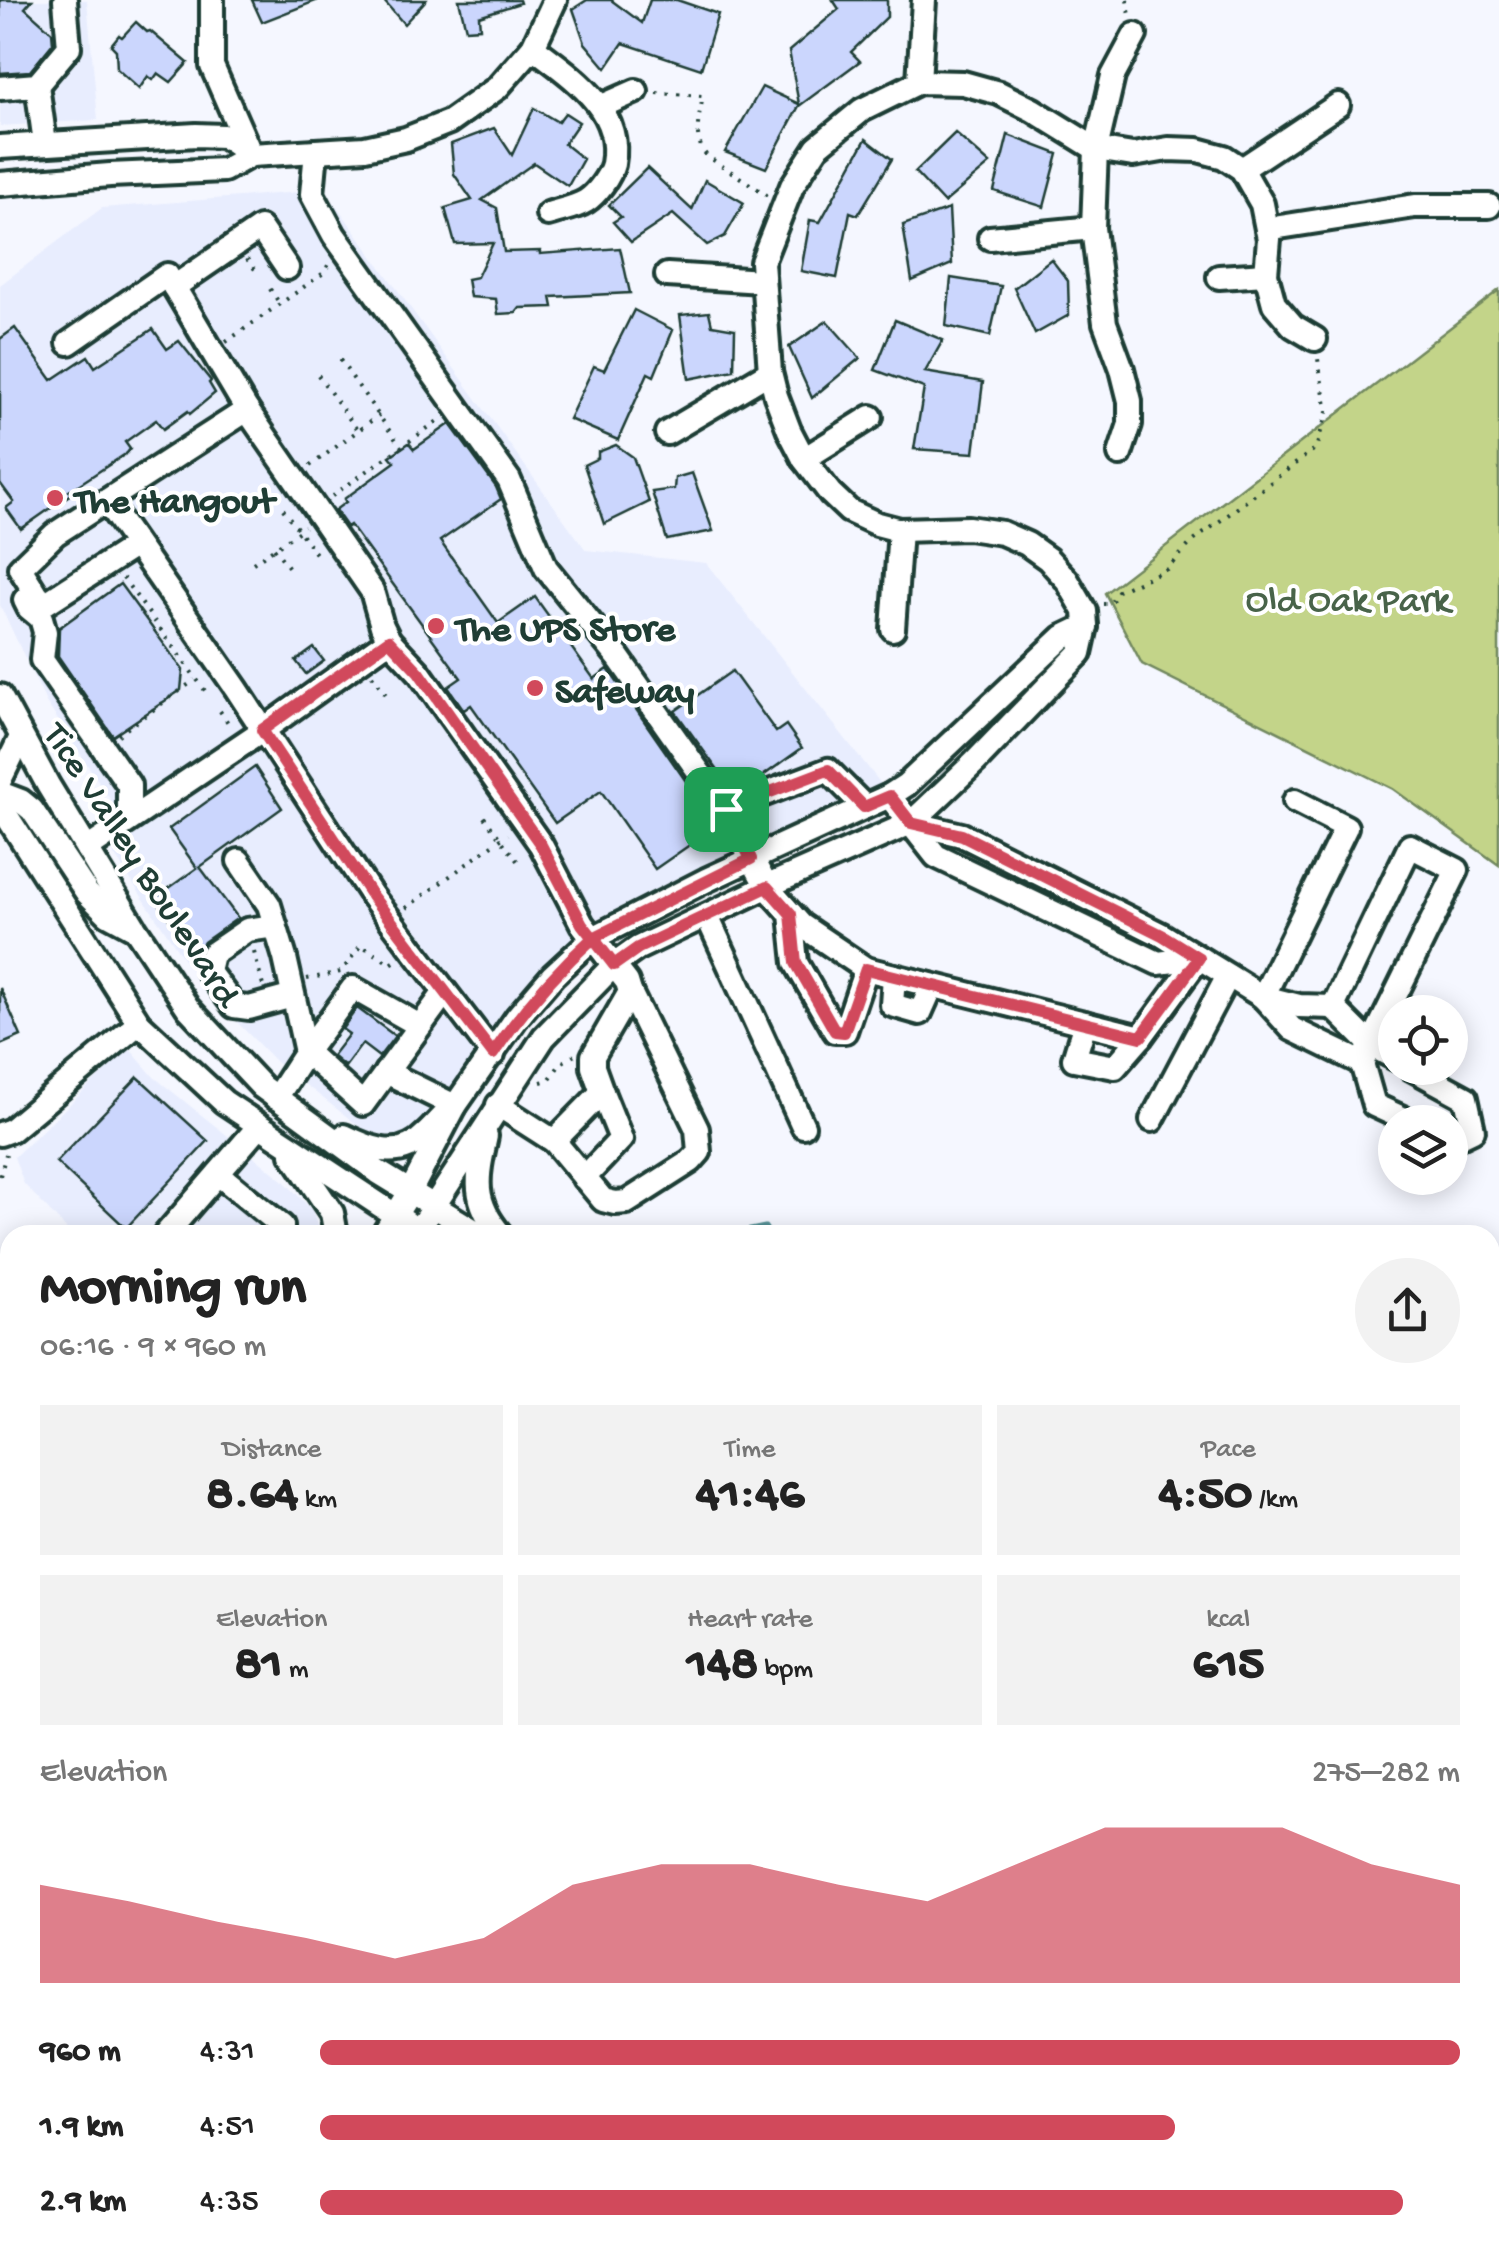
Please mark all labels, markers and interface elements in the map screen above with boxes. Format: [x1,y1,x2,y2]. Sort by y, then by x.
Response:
place label: The Hangout [72,482,278,526]
marker: The Hangout [44,487,66,509]
park label: Old Oak Park [1246,581,1453,625]
place label: The UPS Store [453,610,676,654]
marker: The UPS Store [425,615,447,637]
place label: Safeway [555,672,695,716]
marker: Safeway [524,677,546,699]
street label: Tice Valley Boulevard [30,715,249,1019]
pin [684,767,769,852]
icon: arrive [699,782,754,837]
map controls [1378,995,1468,1195]
button: locate [1378,995,1468,1085]
button: layers [1378,1105,1468,1195]
button: share [1355,1258,1460,1363]
text: Morning run [40,1259,306,1323]
text: 06:16 · 9 × 960 m [40,1329,266,1367]
text: Distance [222,1434,321,1467]
text: Time [724,1434,776,1467]
text: Pace [1201,1434,1256,1467]
text: 8.64 [206,1467,298,1526]
text: 41:46 [696,1467,804,1526]
text: 4:50 [1158,1467,1252,1526]
text: km [298,1484,337,1517]
text: /km [1252,1484,1298,1517]
text: Elevation [216,1604,327,1637]
text: Heart rate [687,1604,813,1637]
text: kcal [1206,1604,1250,1637]
text: 81 [235,1637,282,1696]
text: 148 [687,1637,758,1696]
text: 615 [1192,1637,1264,1696]
text: m [282,1654,309,1687]
text: bpm [758,1654,813,1687]
text: Elevation [40,1755,167,1793]
text: 275–282 m [1312,1755,1460,1793]
text: 960 m [40,2034,121,2072]
text: 4:31 [200,2034,255,2072]
text: 1.9 km [40,2109,124,2147]
text: 4:51 [200,2109,255,2147]
text: 2.9 km [40,2184,126,2222]
text: 4:35 [200,2184,259,2222]

